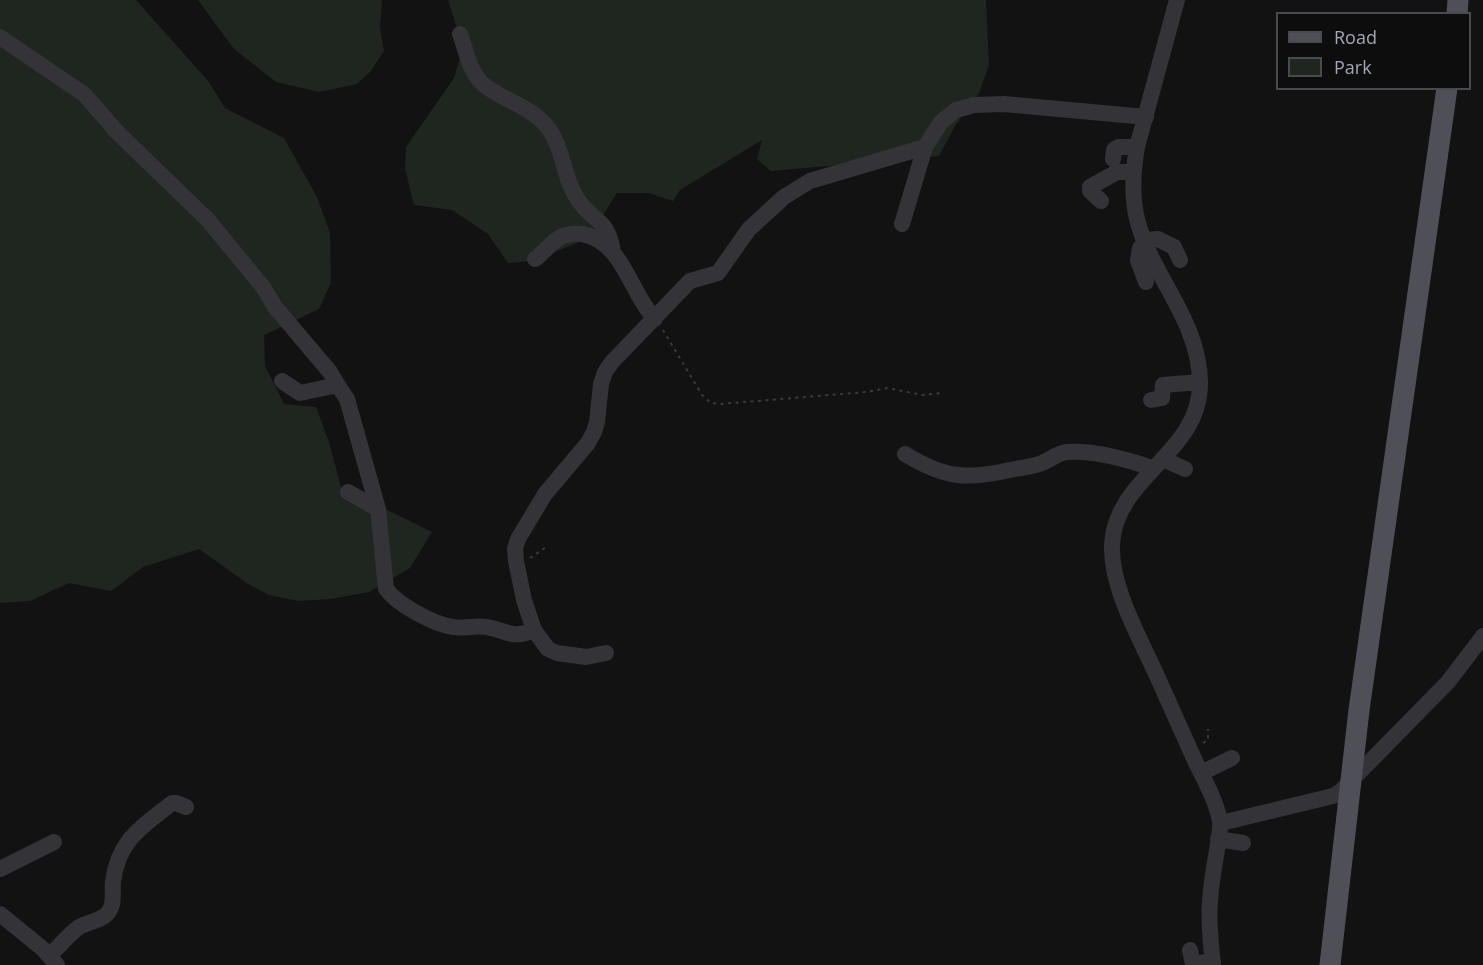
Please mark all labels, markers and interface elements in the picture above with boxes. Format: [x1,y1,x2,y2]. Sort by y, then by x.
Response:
legend [1276,12,1471,90]
text: Road [1334,25,1377,49]
text: Park [1334,55,1372,79]

